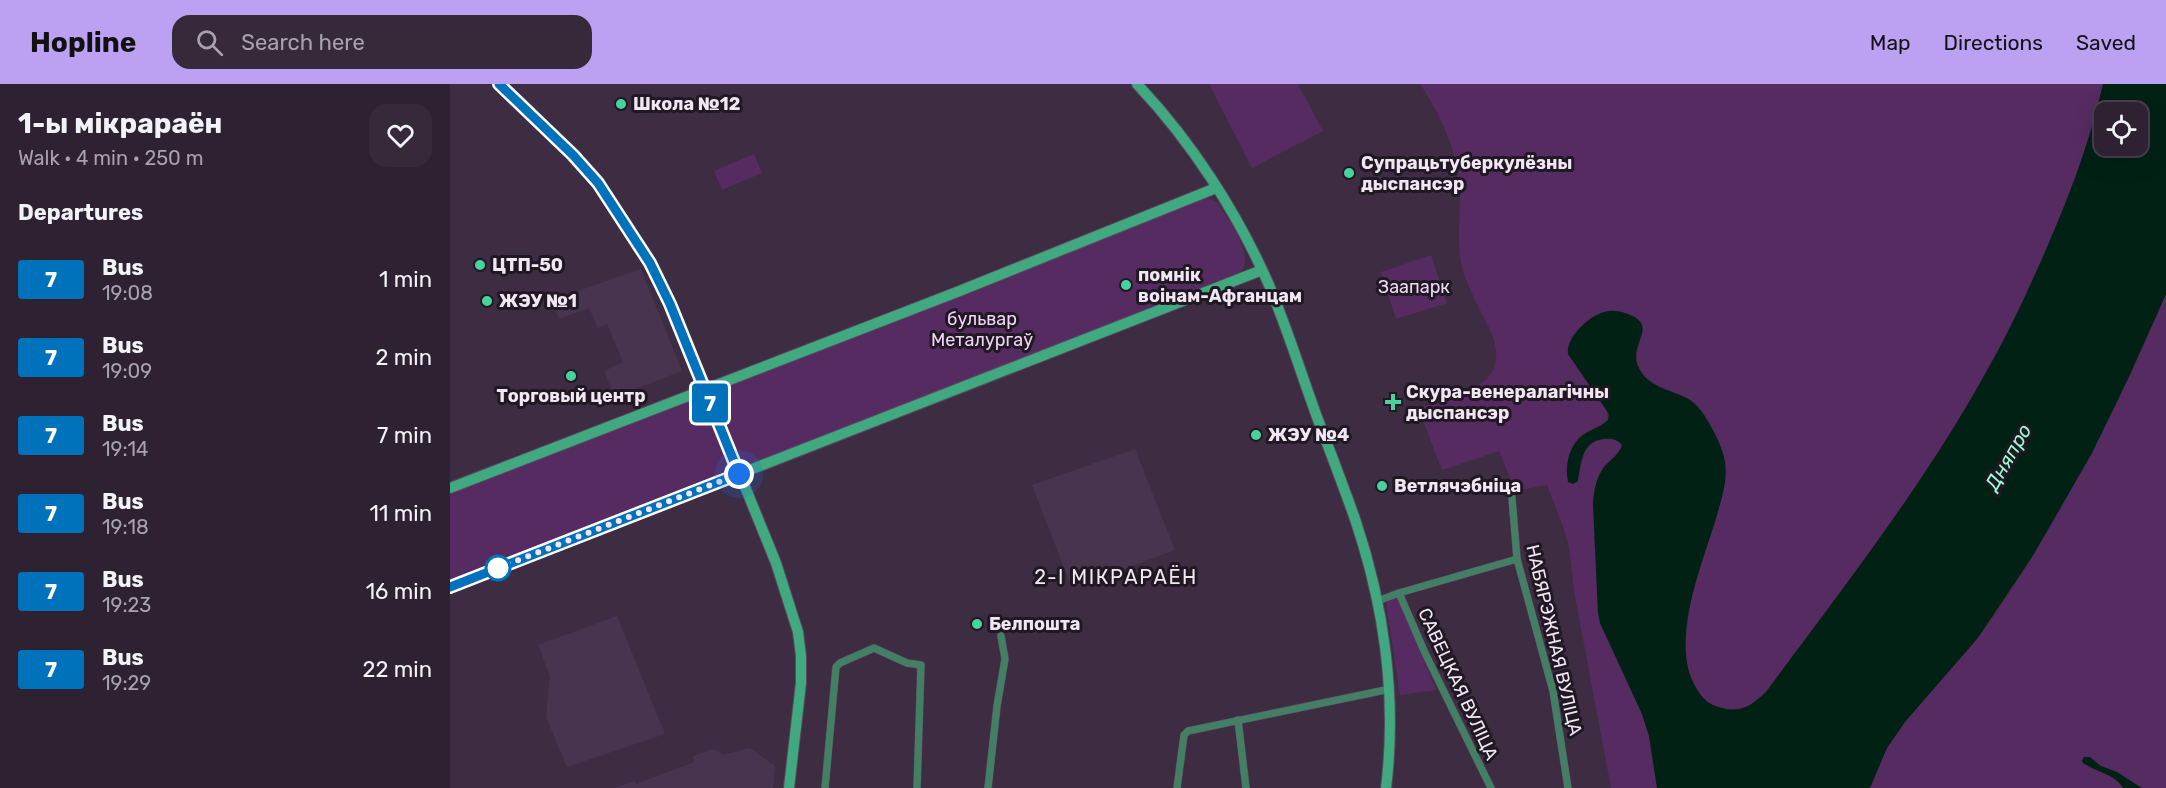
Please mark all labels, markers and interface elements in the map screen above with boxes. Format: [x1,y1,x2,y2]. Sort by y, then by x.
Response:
search box [172,15,592,69]
text: Hopline [30,26,136,59]
icon: search [193,26,226,59]
text: Search here [241,29,365,56]
text: Map [1870,30,1911,55]
text: Directions [1944,30,2043,55]
text: Saved [2076,30,2136,55]
place label: Школа №12 [633,93,741,115]
marker: Школа №12 [614,97,628,111]
map controls [2094,102,2148,156]
button: locate [2094,102,2148,156]
button: heart [369,104,432,167]
text: 1-ы мікрараён [18,107,222,140]
text: Walk · 4 min · 250 m [18,146,203,170]
place label: Супрацьтуберкулёзны дыспансэр [1361,152,1572,195]
marker: Супрацьтуберкулёзны дыспансэр [1342,166,1356,180]
text: Departures [18,199,143,226]
text: Bus [102,254,144,281]
place label: ЦТП-50 [492,254,563,276]
marker: ЦТП-50 [473,258,487,272]
place label: помнік воінам-Афганцам [1138,264,1302,307]
text: 1 min [379,266,432,293]
text: 7 [45,267,57,292]
park label: Заапарк [1378,276,1450,298]
marker: помнік воінам-Афганцам [1119,278,1133,292]
text: 19:08 [102,281,153,305]
place label: ЖЭУ №1 [499,290,577,312]
marker: ЖЭУ №1 [480,294,494,308]
park label: бульвар Металургаў [931,308,1033,351]
text: Bus [102,332,144,359]
text: 2 min [375,344,432,371]
text: 7 [45,345,57,370]
text: 19:09 [102,359,152,383]
marker: Торговый центр [564,369,578,383]
place label: Скура-венералагічны дыспансэр [1406,381,1609,424]
line badge: 7 [690,384,730,422]
place label: Торговый центр [496,385,646,407]
text: 7 [704,391,716,416]
marker: Скура-венералагічны дыспансэр [1384,393,1402,411]
text: Bus [102,410,144,437]
water label: Дняпро [1978,420,2037,496]
text: 7 min [377,422,432,449]
text: 7 [45,423,57,448]
place label: ЖЭУ №4 [1268,424,1349,446]
marker: ЖЭУ №4 [1249,428,1263,442]
text: 19:14 [102,437,149,461]
your location [724,459,754,489]
place label: Ветлячэбніца [1394,475,1521,497]
marker: Ветлячэбніца [1375,479,1389,493]
text: Bus [102,488,144,515]
text: 11 min [370,500,432,527]
text: 7 [45,501,57,526]
text: 19:18 [102,515,149,539]
street label: НАБЯРЭЖНАЯ ВУЛІЦА [1521,542,1587,738]
unlabelled marker [485,555,511,581]
district label: 2-І МІКРАРАЁН [1034,565,1198,589]
text: Bus [102,566,144,593]
text: 16 min [366,578,432,605]
text: 7 [45,579,57,604]
text: 19:23 [102,593,151,617]
street label: САВЕЦКАЯ ВУЛІЦА [1413,605,1503,763]
place label: Белпошта [989,613,1080,635]
marker: Белпошта [970,617,984,631]
text: Bus [102,644,144,671]
text: 22 min [363,656,432,683]
text: 7 [45,657,57,682]
text: 19:29 [102,671,151,695]

